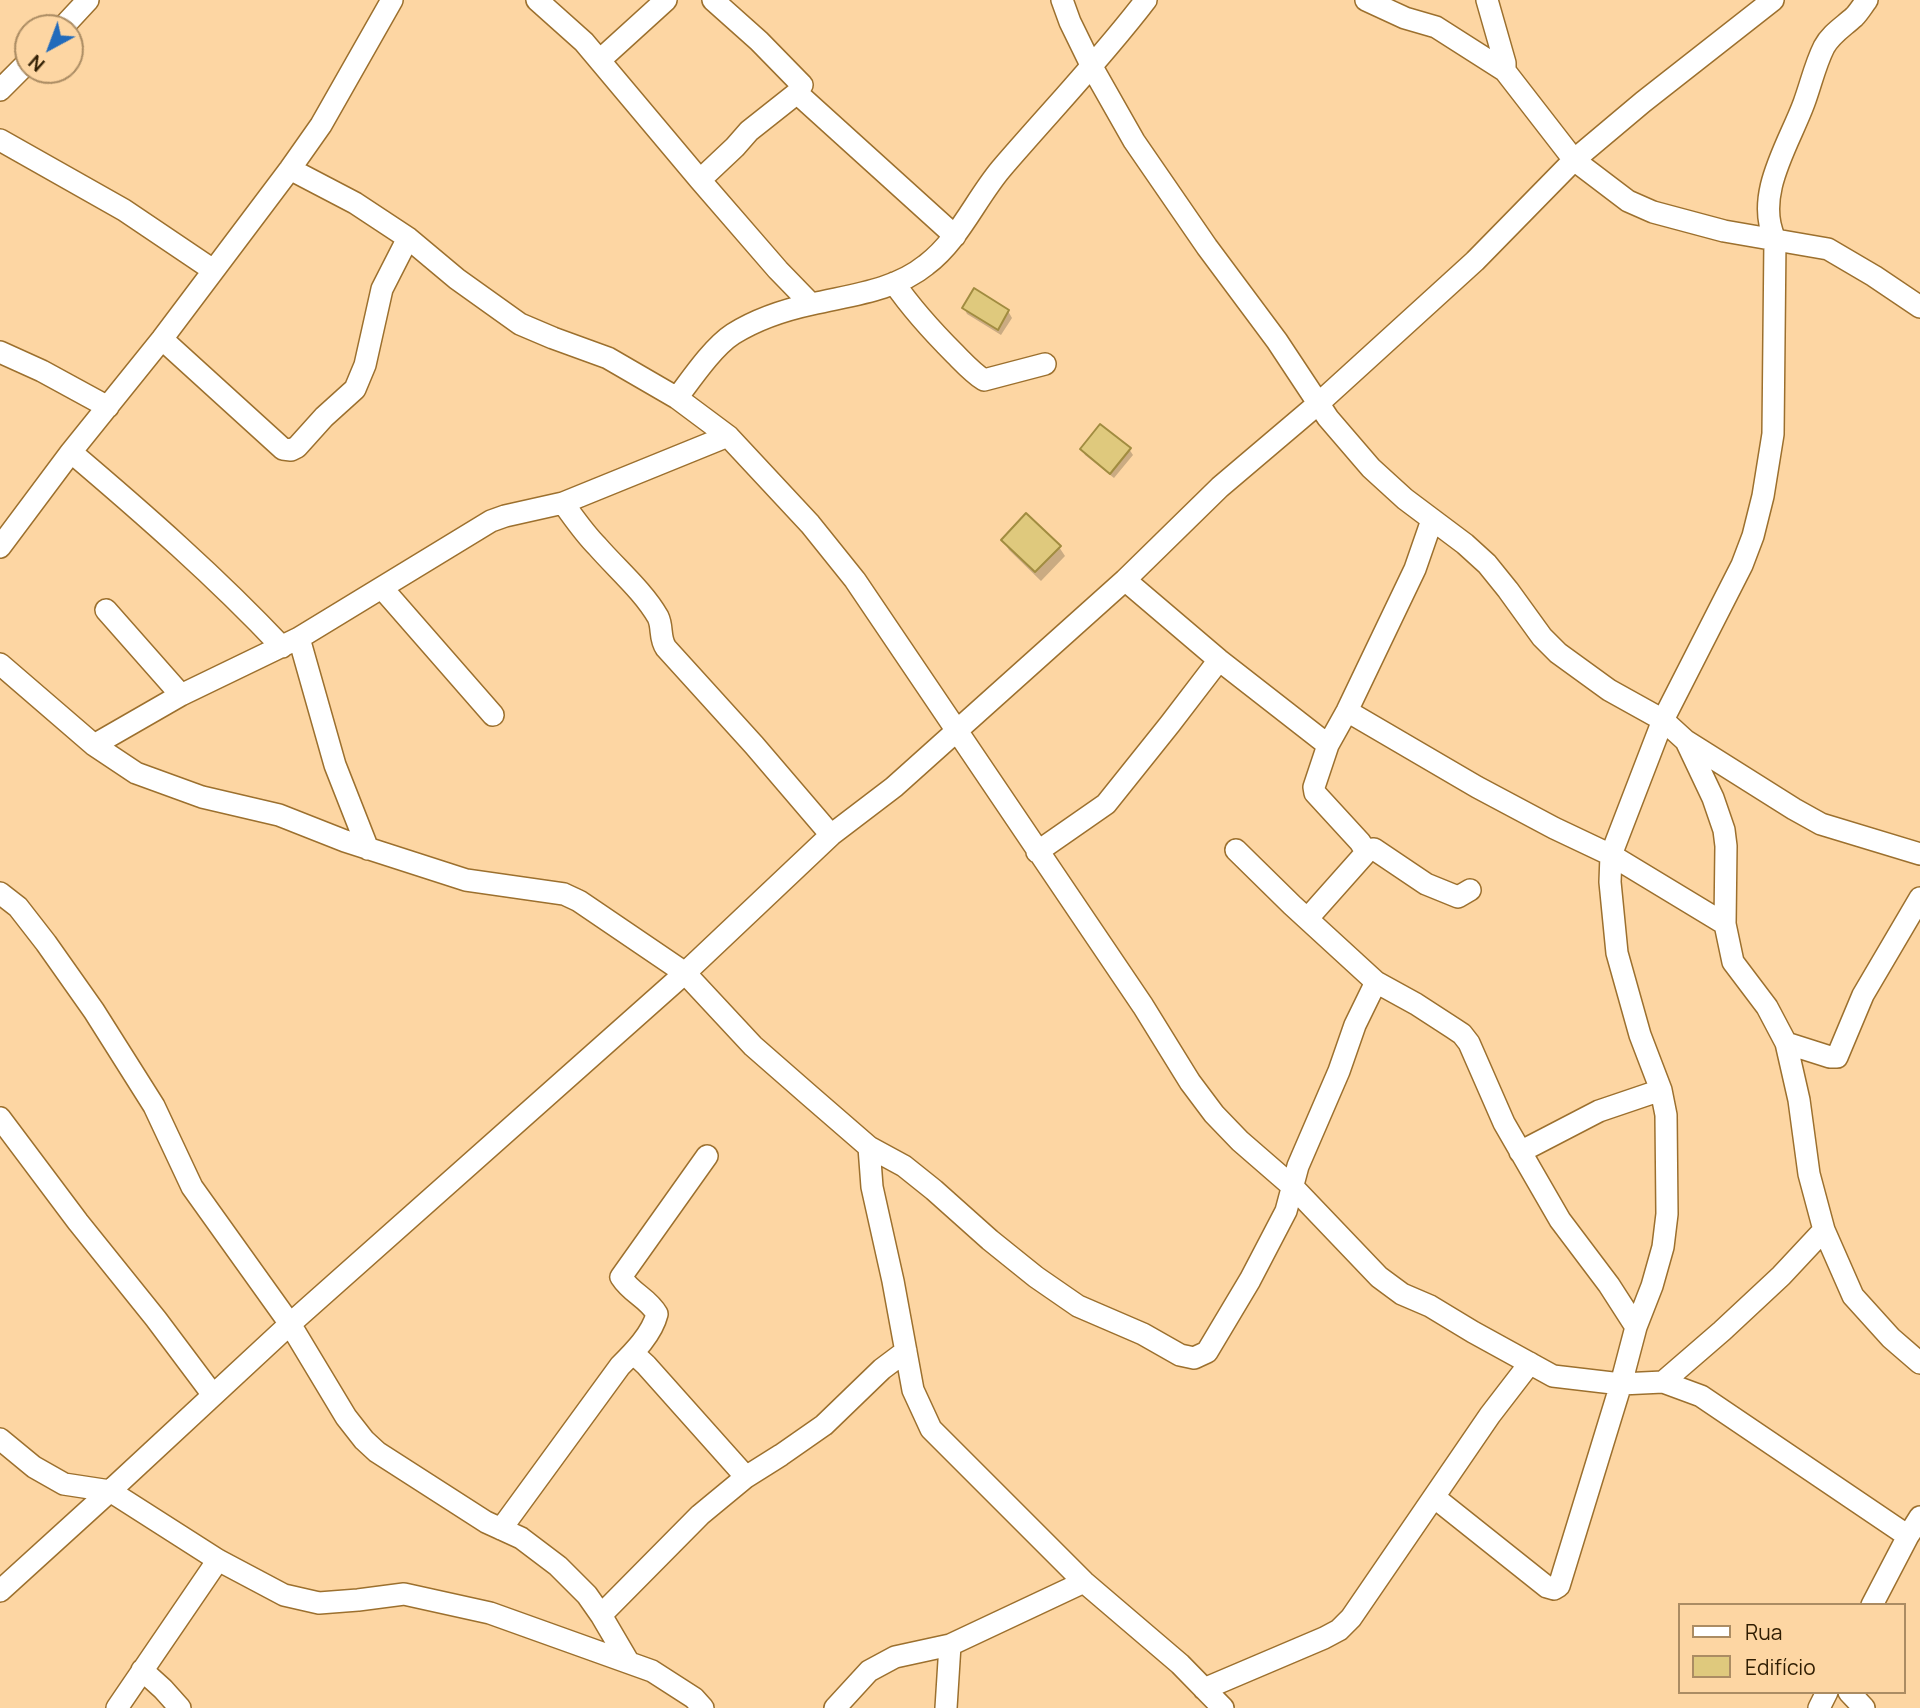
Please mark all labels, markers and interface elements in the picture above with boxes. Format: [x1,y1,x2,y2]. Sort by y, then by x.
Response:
north arrow [14,14,84,84]
text: N [23,49,50,78]
legend [1678,1603,1906,1694]
text: Rua [1745,1618,1782,1646]
text: Edifício [1745,1653,1816,1681]

